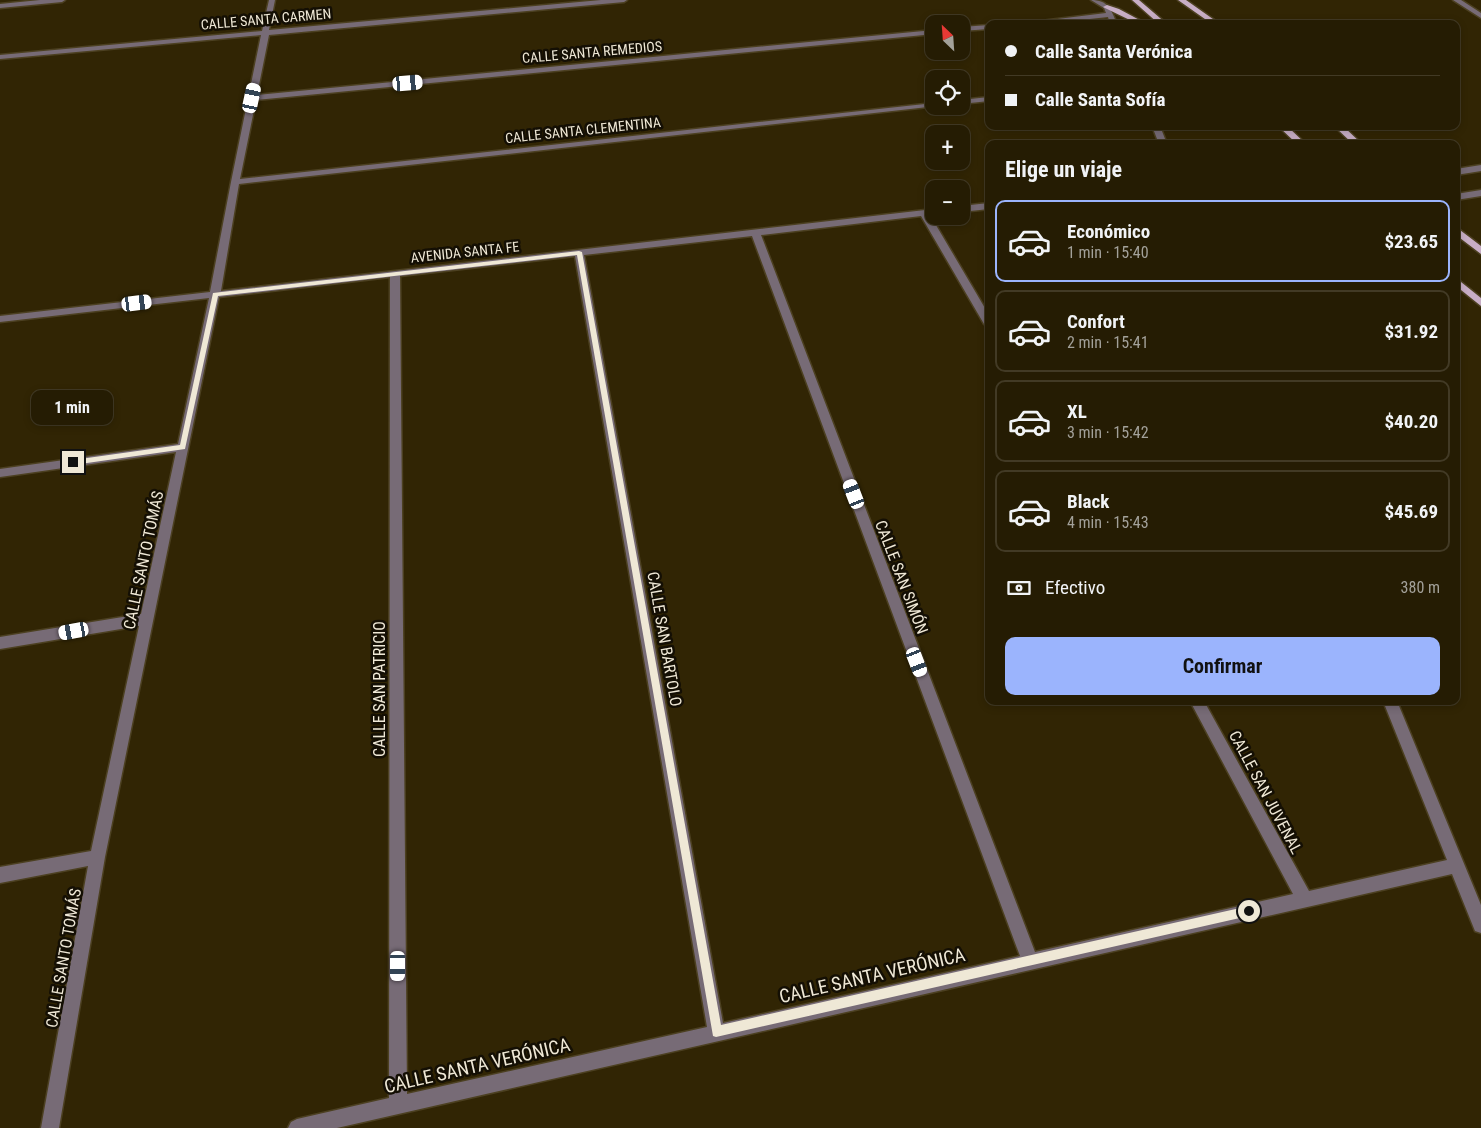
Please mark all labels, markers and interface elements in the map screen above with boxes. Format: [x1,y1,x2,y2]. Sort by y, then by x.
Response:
street label: CALLE SANTA CARMEN [200,5,332,33]
north arrow [925,15,970,60]
map controls [925,15,970,225]
street label: CALLE SANTA REMEDIOS [521,38,663,66]
text: Calle Santa Verónica [1035,40,1192,63]
button: locate [925,70,970,115]
car [392,74,423,92]
car [241,82,262,114]
text: Calle Santa Sofía [1035,88,1165,111]
street label: CALLE SANTA CLEMENTINA [504,114,662,146]
button: + [925,125,970,170]
text: Elige un viaje [1005,157,1122,182]
button: − [925,180,970,225]
icon: car [1007,219,1052,264]
text: Económico [1067,220,1150,243]
text: $23.65 [1384,230,1438,253]
street label: AVENIDA SANTA FE [410,238,520,266]
text: 1 min · 15:40 [1067,243,1149,262]
car [121,294,152,312]
icon: car [1007,309,1052,354]
text: Confort [1067,310,1125,333]
text: $31.92 [1384,320,1438,343]
text: 2 min · 15:41 [1067,333,1149,352]
callout: 1 min [32,390,114,424]
text: 1 min [54,398,90,417]
icon: car [1007,399,1052,444]
text: XL [1067,400,1087,423]
text: $40.20 [1384,410,1438,433]
text: 3 min · 15:42 [1067,423,1149,442]
route end [62,451,84,473]
car [841,477,866,511]
street label: CALLE SANTO TOMÁS [120,489,167,631]
icon: car [1007,489,1052,534]
text: Black [1067,490,1109,513]
text: $45.69 [1384,500,1438,523]
text: 4 min · 15:43 [1067,513,1149,532]
street label: CALLE SAN SIMÓN [871,517,933,637]
street label: CALLE SAN BARTOLO [643,570,686,708]
icon: cash [1005,574,1033,602]
text: Efectivo [1045,576,1105,599]
text: 380 m [1401,578,1440,597]
car [57,621,90,641]
street label: CALLE SAN PATRICIO [370,621,389,757]
button: Confirmar [1005,637,1440,695]
car [904,645,929,679]
street label: CALLE SAN JUVENAL [1225,727,1306,857]
street label: CALLE SANTO TOMÁS [42,887,85,1029]
route start [1238,900,1260,922]
street label: CALLE SANTA VERÓNICA [777,943,967,1008]
car [390,951,405,981]
street label: CALLE SANTA VERÓNICA [382,1033,572,1098]

